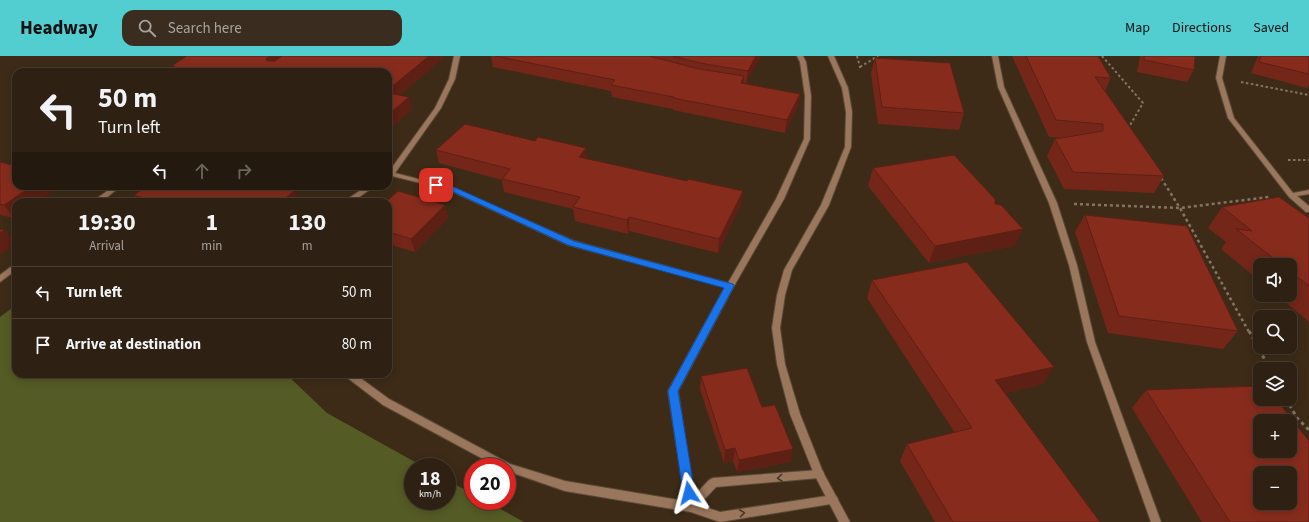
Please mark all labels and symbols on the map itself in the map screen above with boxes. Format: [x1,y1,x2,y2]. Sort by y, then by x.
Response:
pin [419,168,453,202]
speed limit sign: 20 [464,458,516,510]
position arrow [668,472,710,514]
one-way arrow [777,473,783,482]
one-way arrow [739,509,746,518]

